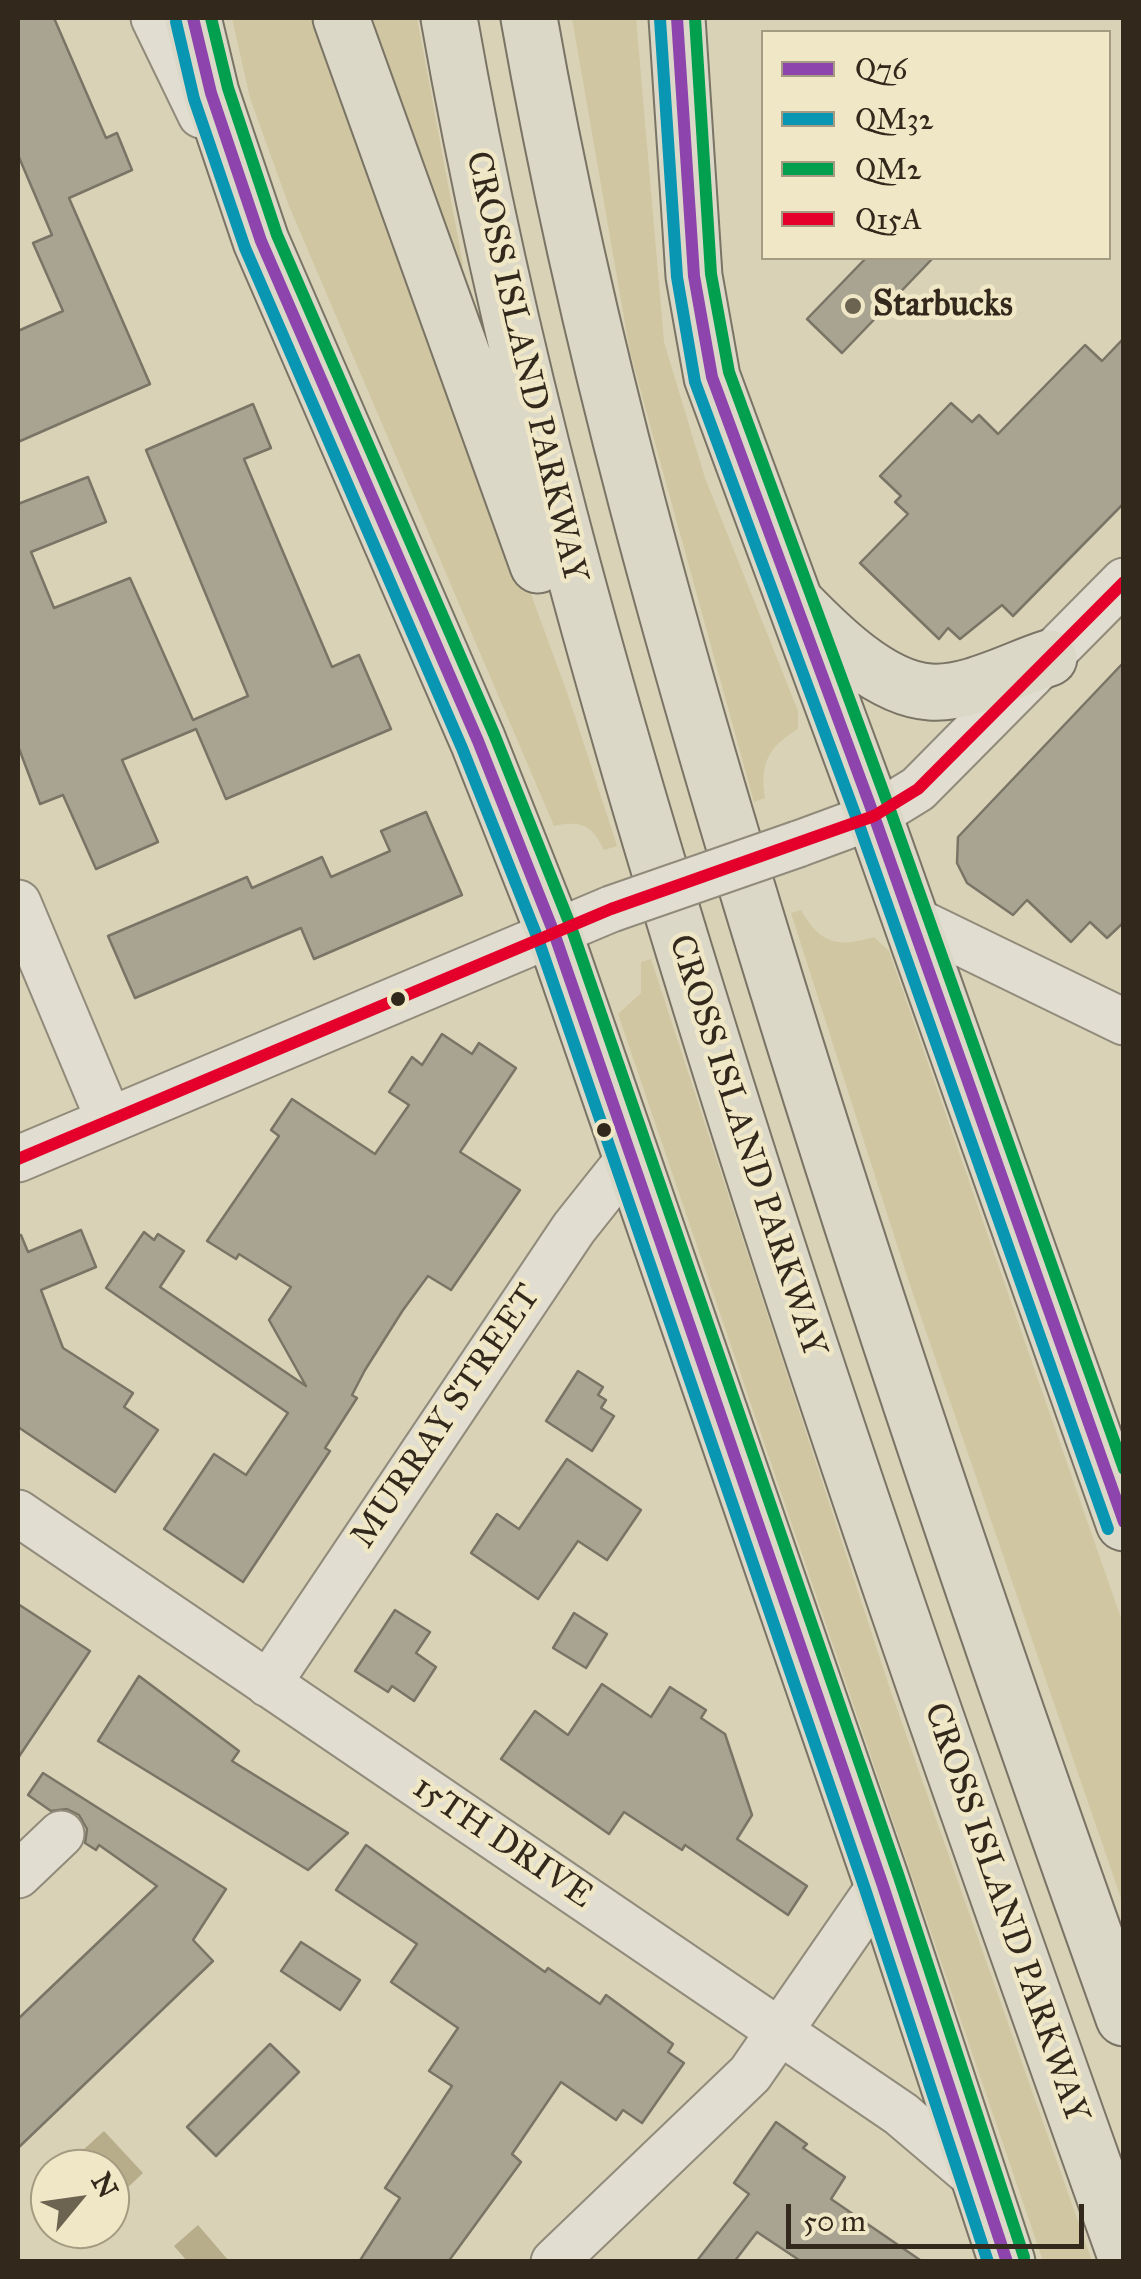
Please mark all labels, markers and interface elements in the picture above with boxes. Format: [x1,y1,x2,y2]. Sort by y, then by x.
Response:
legend [761,30,1111,260]
text: Q76 [855,51,908,87]
text: QM32 [855,101,934,137]
street label: CROSS ISLAND PARKWAY [455,148,595,586]
text: QM2 [855,151,922,187]
text: Q15A [855,201,922,237]
place label: Starbucks [873,285,1013,327]
marker: Starbucks [842,295,864,317]
street label: CROSS ISLAND PARKWAY [658,930,834,1362]
unlabelled marker [388,989,408,1009]
unlabelled marker [594,1120,614,1140]
street label: MURRAY STREET [343,1277,551,1557]
street label: CROSS ISLAND PARKWAY [913,1698,1097,2128]
street label: 15TH DRIVE [404,1767,600,1919]
north arrow [30,2149,130,2249]
text: N [84,2166,126,2204]
scale bar [791,2184,1088,2246]
text: 50 m [803,2203,866,2239]

